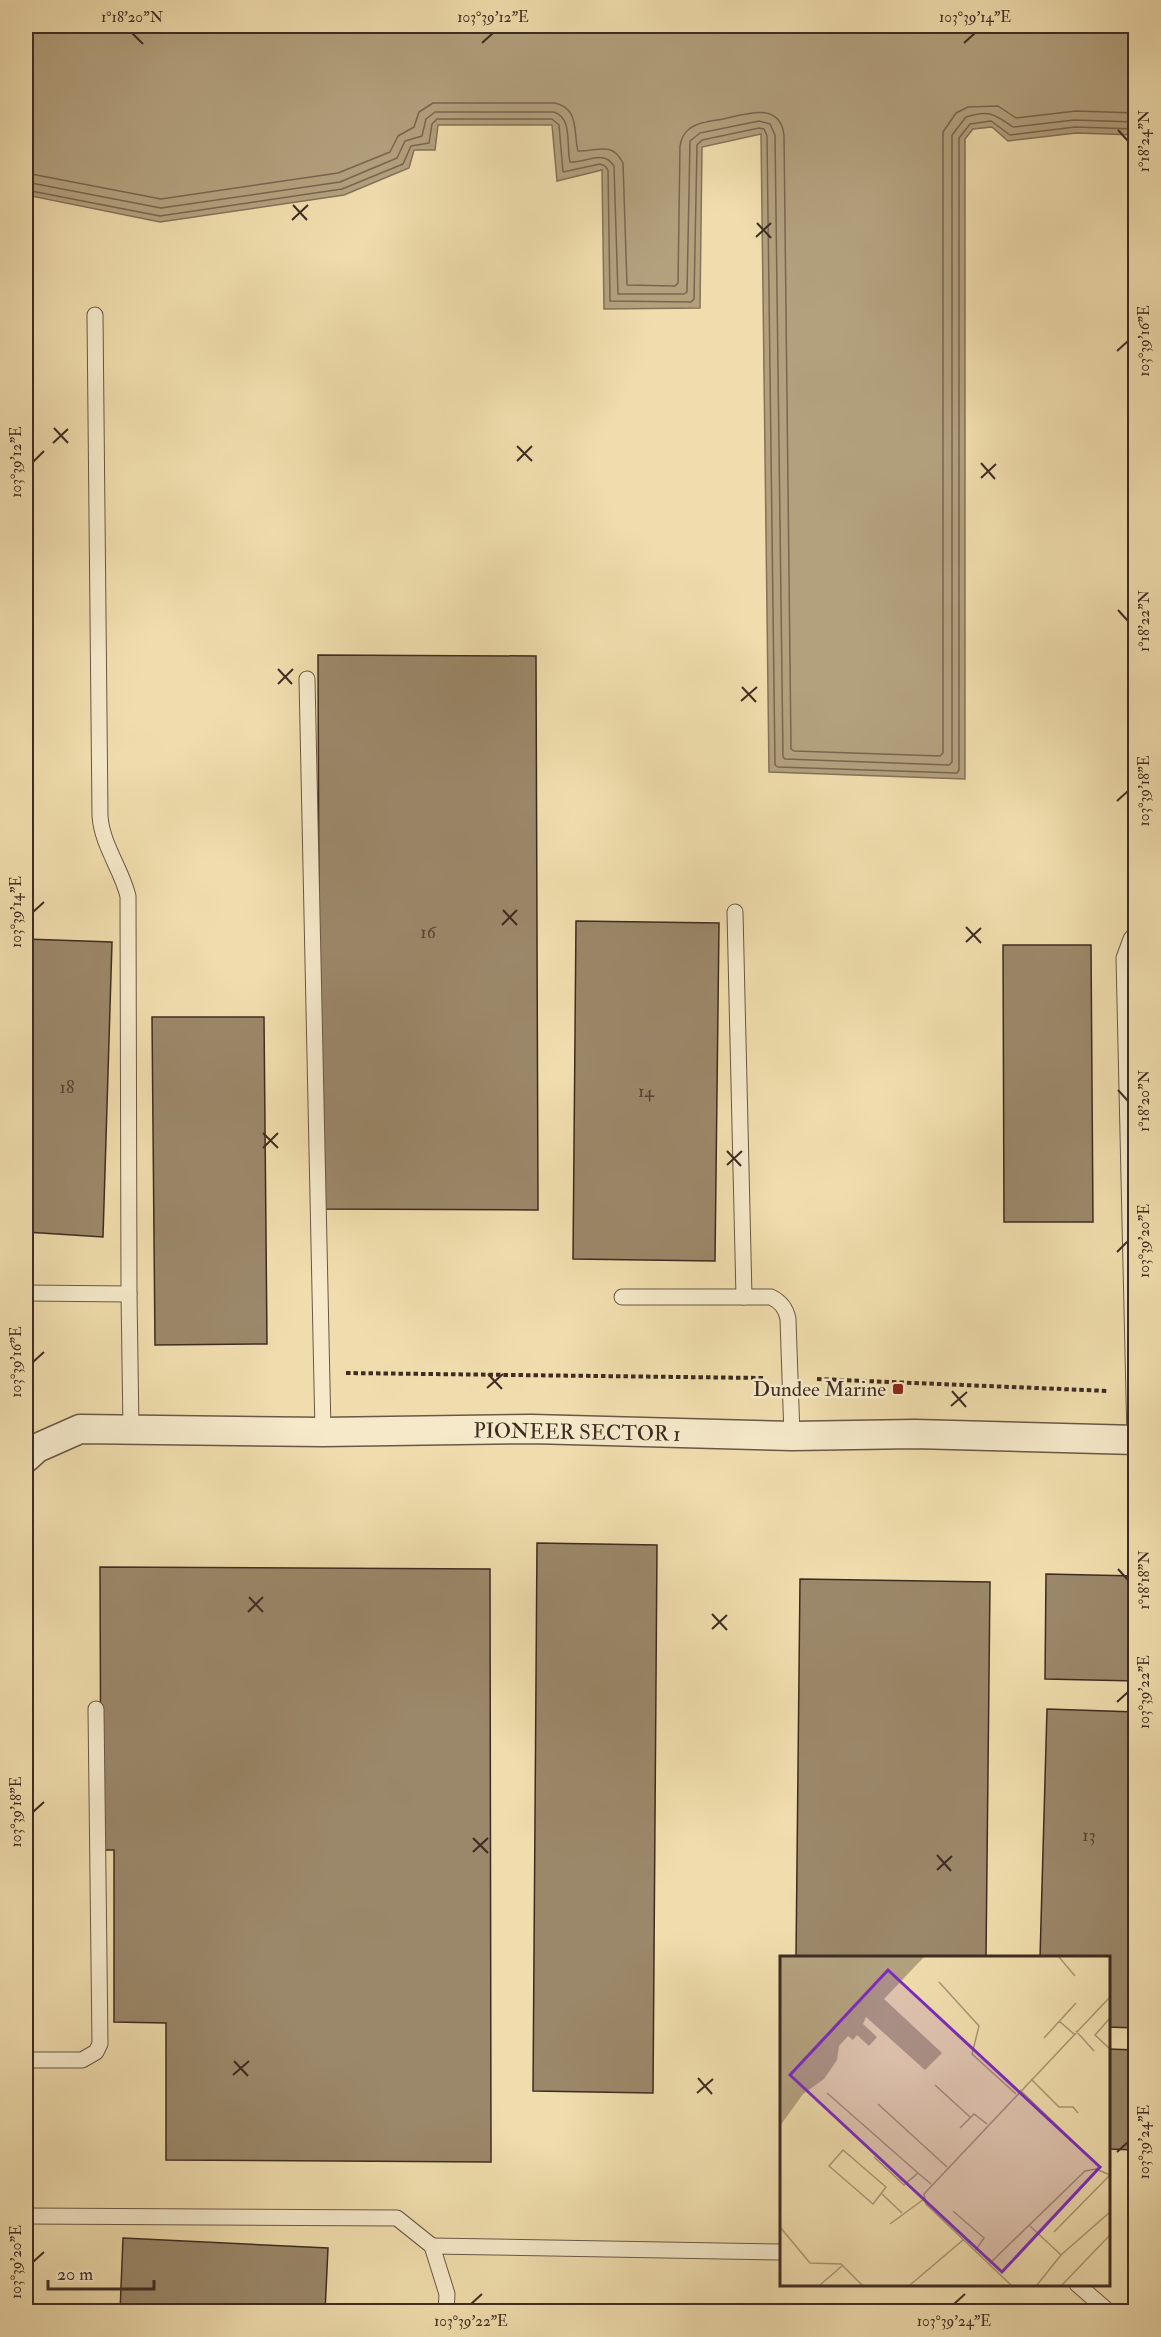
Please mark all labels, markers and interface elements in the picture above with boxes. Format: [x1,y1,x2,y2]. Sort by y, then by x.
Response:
text: 1°18'20"N [101,8,164,27]
text: 103°39'12"E [457,8,529,27]
text: 103°39'14"E [939,8,1011,27]
text: 1°18'24"N [1135,109,1154,172]
text: 103°39'16"E [1135,305,1154,377]
text: 103°39'12"E [7,426,26,498]
text: 1°18'22"N [1135,589,1154,652]
text: 103°39'18"E [1135,755,1154,827]
text: 103°39'14"E [7,876,26,948]
house number: 16 [420,921,437,944]
text: 1°18'20"N [1135,1069,1154,1132]
house number: 18 [60,1076,74,1099]
house number: 14 [638,1080,655,1103]
text: 103°39'20"E [1135,1204,1154,1278]
text: 103°39'16"E [7,1326,26,1398]
place label: Dundee Marine [753,1376,886,1403]
marker: Dundee Marine [891,1382,905,1396]
street label: PIONEER SECTOR 1 [473,1417,681,1448]
text: 1°18'18"N [1135,1550,1154,1610]
text: 103°39'22"E [1135,1655,1154,1729]
text: 103°39'18"E [7,1776,26,1848]
house number: 13 [1082,1824,1096,1847]
inset map [780,1956,1110,2286]
text: 103°39'24"E [1135,2105,1154,2179]
text: 103°39'20"E [7,2225,26,2299]
scale bar [48,2253,154,2291]
text: 20 m [57,2263,93,2286]
text: 103°39'22"E [434,2312,508,2331]
text: 103°39'24"E [917,2312,991,2331]

